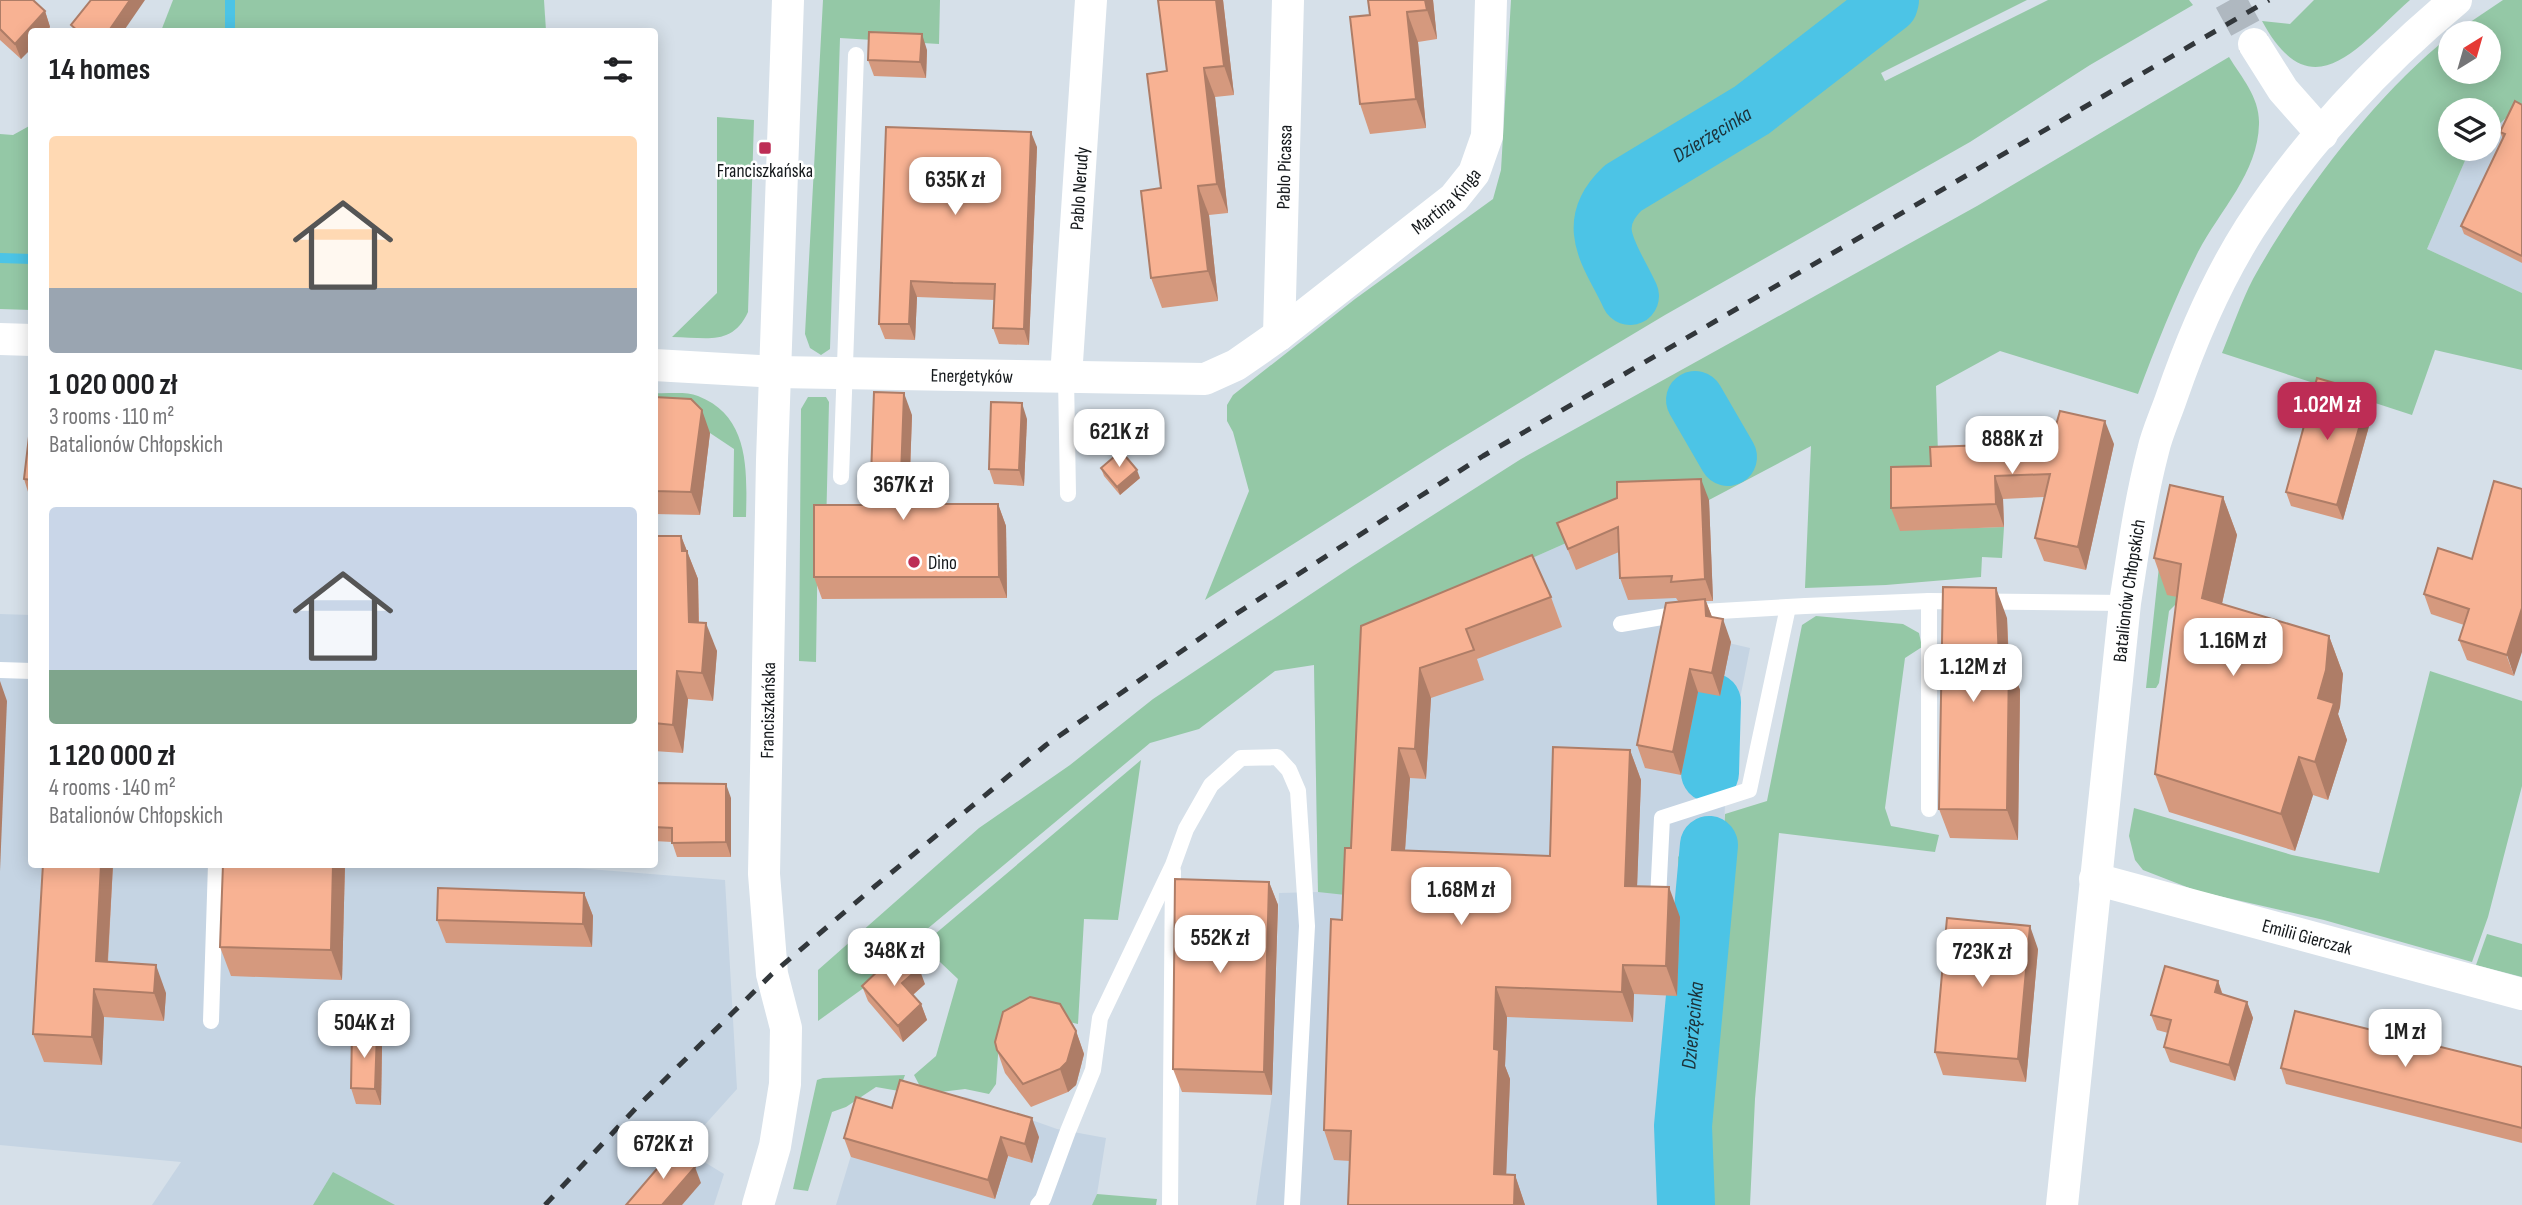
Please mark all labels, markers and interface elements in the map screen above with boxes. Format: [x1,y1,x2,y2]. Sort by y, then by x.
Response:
north arrow [2438,21,2501,84]
map controls [2438,21,2501,161]
icon: filters [599,51,637,89]
text: 14 homes [49,52,150,88]
button: layers [2438,98,2501,161]
water label: Dzierżęcinka [1668,101,1757,168]
street label: Pablo Picassa [1272,125,1298,210]
marker: Franciszkańska [757,140,773,156]
street label: Pablo Nerudy [1066,145,1094,231]
pin: 635K zł [890,158,1020,217]
place label: Franciszkańska [717,160,813,183]
street label: Martina Kinga [1407,164,1486,240]
text: 635K zł [925,166,985,194]
icon: home [280,182,406,308]
street label: Energetyków [930,365,1013,389]
text: 1 020 000 zł [49,367,177,403]
pin: 1.02M zł [2255,382,2399,442]
text: 1.02M zł [2293,391,2361,419]
text: 3 rooms · 110 m² [49,403,174,431]
pin: 621K zł [1054,410,1184,469]
pin: 888K zł [1947,416,2077,476]
text: 621K zł [1090,418,1148,446]
text: 888K zł [1981,425,2043,453]
text: Batalionów Chłopskich [49,431,223,459]
pin: 367K zł [838,462,968,522]
text: 367K zł [873,471,933,499]
street label: Batalionów Chłopskich [2109,518,2151,663]
place label: Dino [928,552,957,575]
icon: home [280,553,406,679]
marker: Dino [906,554,922,570]
pin: 1.16M zł [2161,618,2305,678]
text: 1.16M zł [2200,627,2266,655]
pin: 1.12M zł [1901,644,2045,704]
text: 1.12M zł [1940,653,2006,681]
street label: Franciszkańska [756,662,781,759]
text: 1 120 000 zł [49,738,175,774]
text: 4 rooms · 140 m² [49,774,176,802]
text: Batalionów Chłopskich [49,802,223,830]
pin: 1.68M zł [1389,867,1533,927]
text: 1.68M zł [1427,876,1495,904]
street label: Emilii Gierczak [2259,915,2355,961]
pin: 552K zł [1155,916,1285,975]
text: 552K zł [1191,924,1249,952]
pin: 348K zł [829,928,959,988]
pin: 723K zł [1917,930,2047,989]
text: 348K zł [864,937,924,965]
text: 723K zł [1953,938,2011,966]
water label: Dzierżęcinka [1676,980,1709,1070]
pin: 504K zł [299,1000,429,1060]
text: 504K zł [334,1009,394,1037]
pin: 1M zł [2356,1010,2454,1069]
text: 1M zł [2385,1018,2425,1046]
pin: 672K zł [598,1122,728,1181]
text: 672K zł [633,1130,693,1158]

